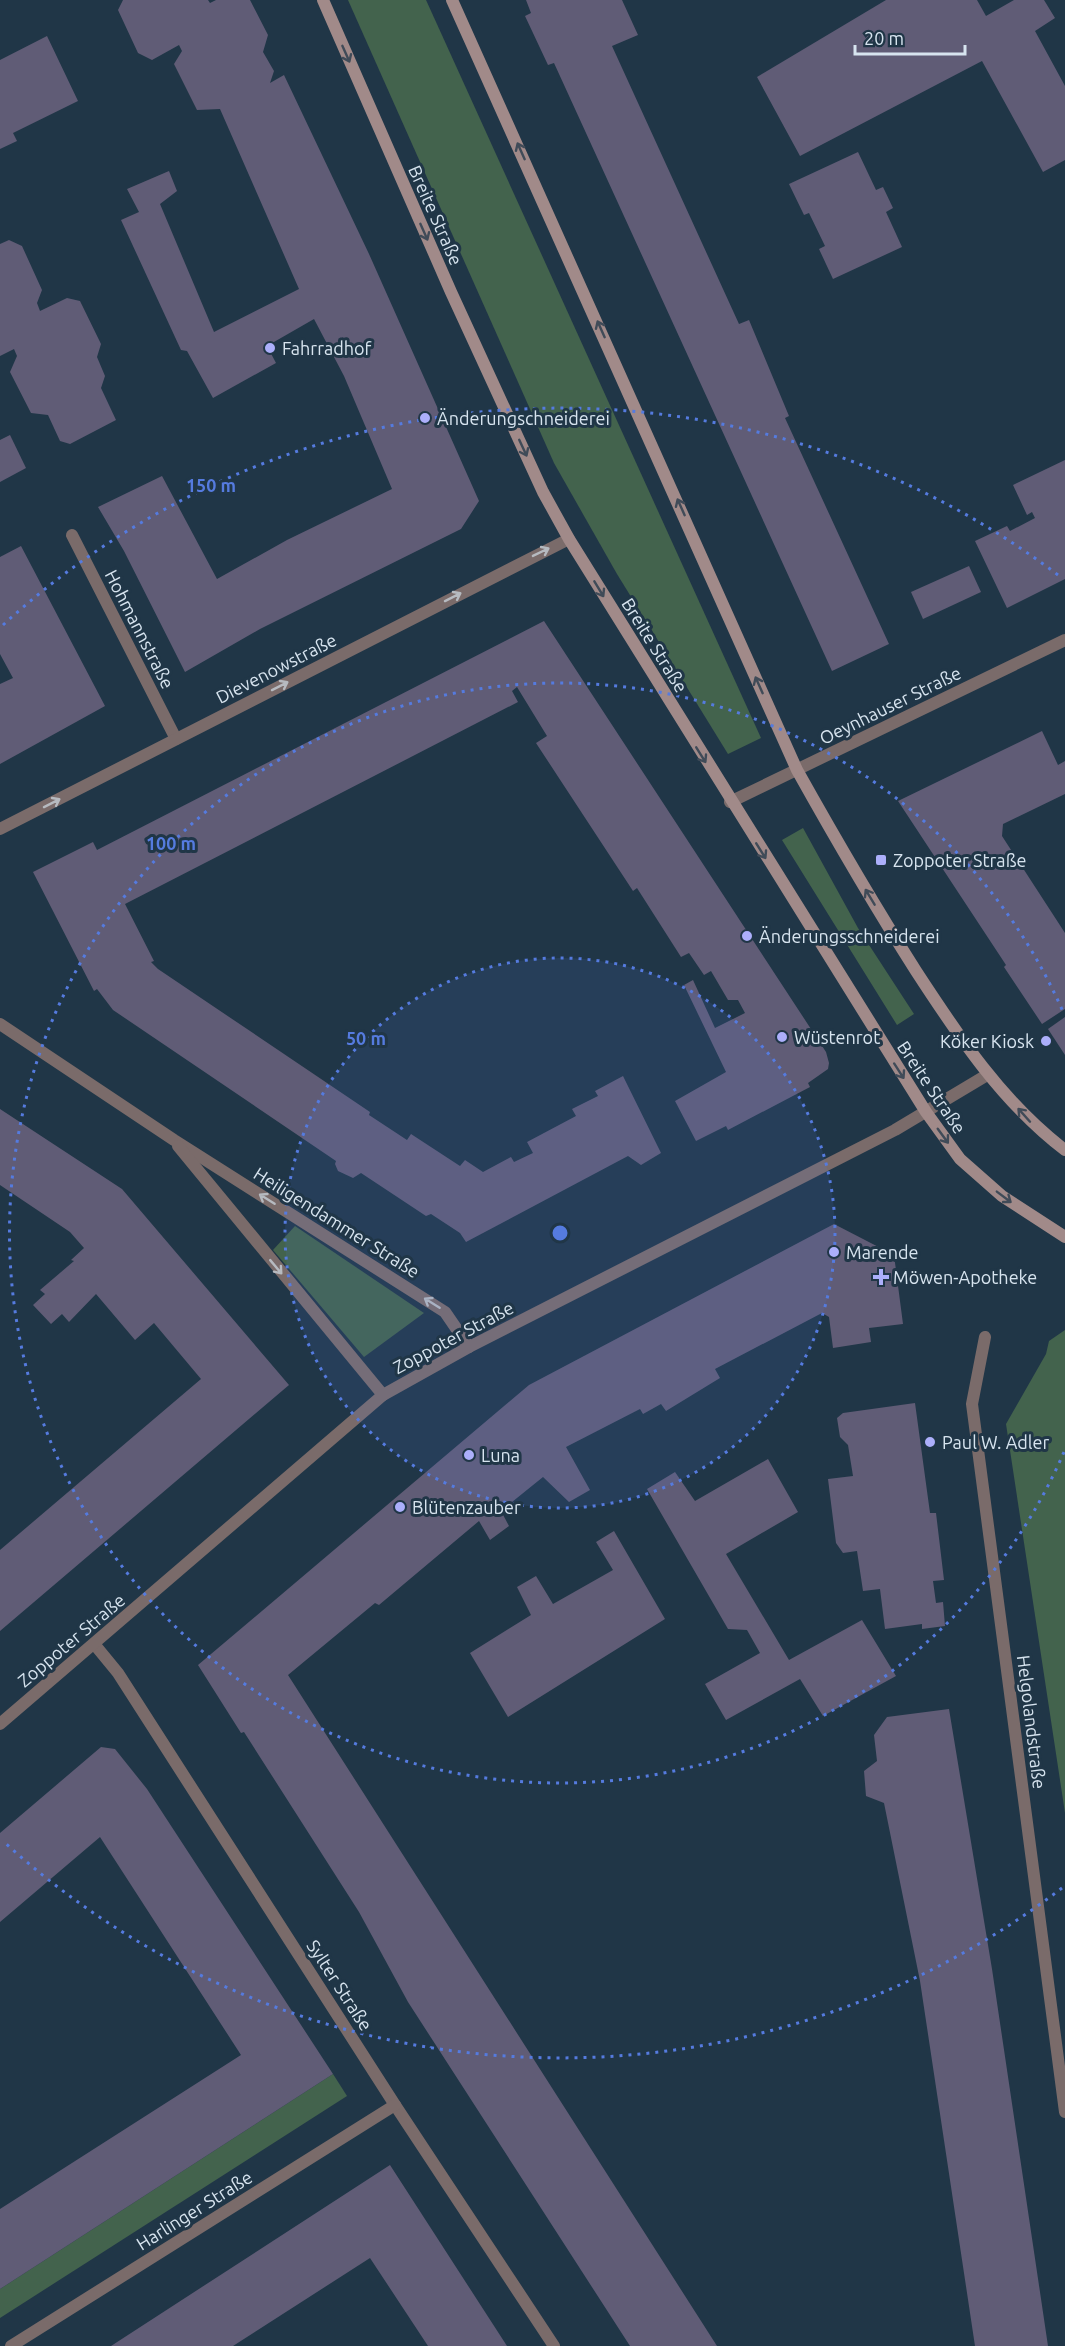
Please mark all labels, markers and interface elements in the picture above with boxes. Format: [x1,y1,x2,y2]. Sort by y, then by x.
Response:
scale bar [855,18,964,56]
text: 20 m [864,28,904,48]
one-way arrow [341,44,352,62]
one-way arrow [515,142,527,160]
street label: Breite Straße [405,162,467,268]
one-way arrow [419,223,431,241]
one-way arrow [595,320,606,338]
place label: Fahrradhof [282,338,372,358]
marker: Fahrradhof [263,341,277,355]
place label: Änderungschneiderei [437,408,610,428]
marker: Änderungschneiderei [418,411,432,425]
one-way arrow [517,438,529,456]
text: 150 m [186,475,236,495]
one-way arrow [675,498,686,516]
one-way arrow [532,546,550,558]
street label: Hohmannstraße [101,566,179,692]
one-way arrow [593,580,605,597]
one-way arrow [444,591,462,602]
street label: Breite Straße [618,594,692,696]
street label: Dievenowstraße [213,629,339,707]
street label: Oeynhauser Straße [816,662,964,748]
one-way arrow [753,677,764,695]
one-way arrow [270,680,288,691]
one-way arrow [696,746,708,763]
one-way arrow [43,797,60,809]
text: 100 m [146,833,196,853]
one-way arrow [756,842,768,859]
place label: Zoppoter Straße [893,850,1026,870]
marker: Zoppoter Straße [874,853,888,867]
one-way arrow [863,889,875,906]
place label: Änderungsschneiderei [759,926,940,946]
marker: Änderungsschneiderei [740,929,754,943]
place label: Wüstenrot [794,1027,880,1047]
text: 50 m [346,1028,386,1048]
marker: Wüstenrot [775,1030,789,1044]
place label: Köker Kiosk [940,1031,1034,1051]
marker: Köker Kiosk [1039,1034,1053,1048]
street label: Breite Straße [894,1037,970,1137]
one-way arrow [894,1062,906,1079]
one-way arrow [1017,1108,1031,1123]
one-way arrow [937,1127,949,1143]
street label: Heiligendammer Straße [250,1163,424,1281]
one-way arrow [996,1191,1012,1204]
one-way arrow [259,1192,276,1204]
centre of rings [550,1223,570,1243]
place label: Marende [846,1242,918,1262]
marker: Marende [827,1245,841,1259]
one-way arrow [269,1259,283,1274]
place label: Möwen-Apotheke [893,1267,1037,1287]
marker: Möwen-Apotheke [874,1270,888,1284]
street label: Zoppoter Straße [389,1297,517,1377]
one-way arrow [424,1297,441,1309]
place label: Paul W. Adler [942,1432,1050,1452]
marker: Paul W. Adler [923,1435,937,1449]
place label: Luna [481,1445,520,1465]
marker: Luna [462,1448,476,1462]
place label: Blütenzauber [412,1497,521,1517]
marker: Blütenzauber [393,1500,407,1514]
street label: Zoppoter Straße [13,1589,129,1691]
street label: Helgolandstraße [1014,1654,1050,1790]
street label: Sylter Straße [303,1936,377,2034]
street label: Harlinger Straße [132,2166,256,2254]

